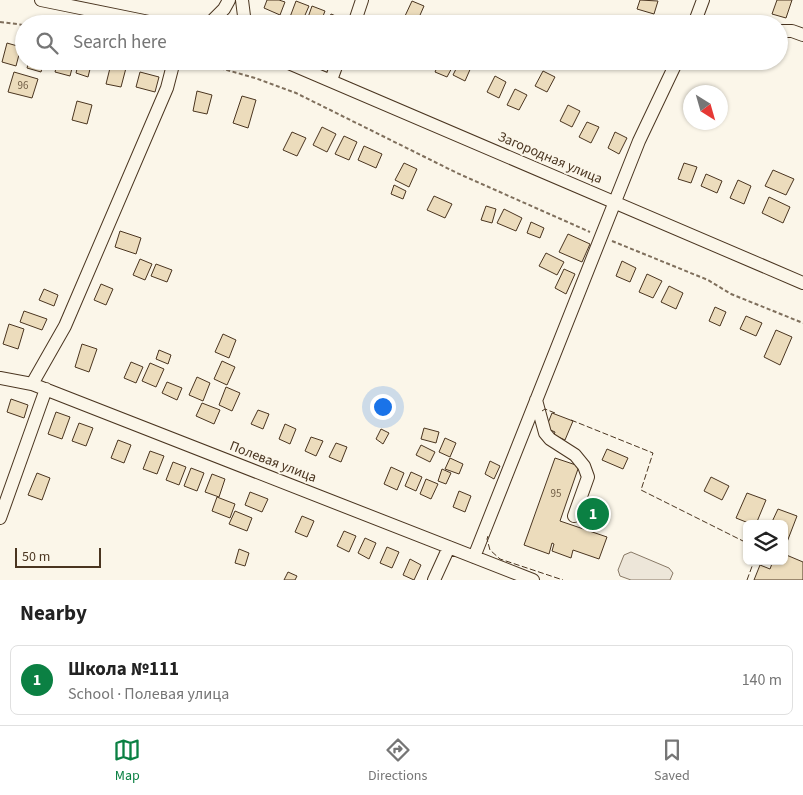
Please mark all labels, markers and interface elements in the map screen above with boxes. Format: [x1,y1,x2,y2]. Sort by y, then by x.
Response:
search box [15,15,788,70]
icon: search [33,29,61,57]
text: Search here [73,29,167,56]
house number: 96 [18,78,29,93]
north arrow [683,85,728,130]
street label: Загородная улица [495,127,605,189]
your location [370,394,396,420]
street label: Полевая улица [227,436,319,488]
house number: 95 [551,486,561,501]
pin: 1 [577,495,609,533]
map controls [743,520,788,565]
button: layers [743,520,788,565]
scale bar [15,545,101,568]
text: 50 m [22,547,50,567]
text: Nearby [20,598,87,628]
text: Школа №111 [68,656,179,683]
text: 1 [33,669,41,691]
text: 140 m [742,669,782,691]
text: School · Полевая улица [68,683,229,705]
tab: Map [113,736,141,786]
tab: Directions [368,736,427,786]
tab: Saved [654,736,690,786]

